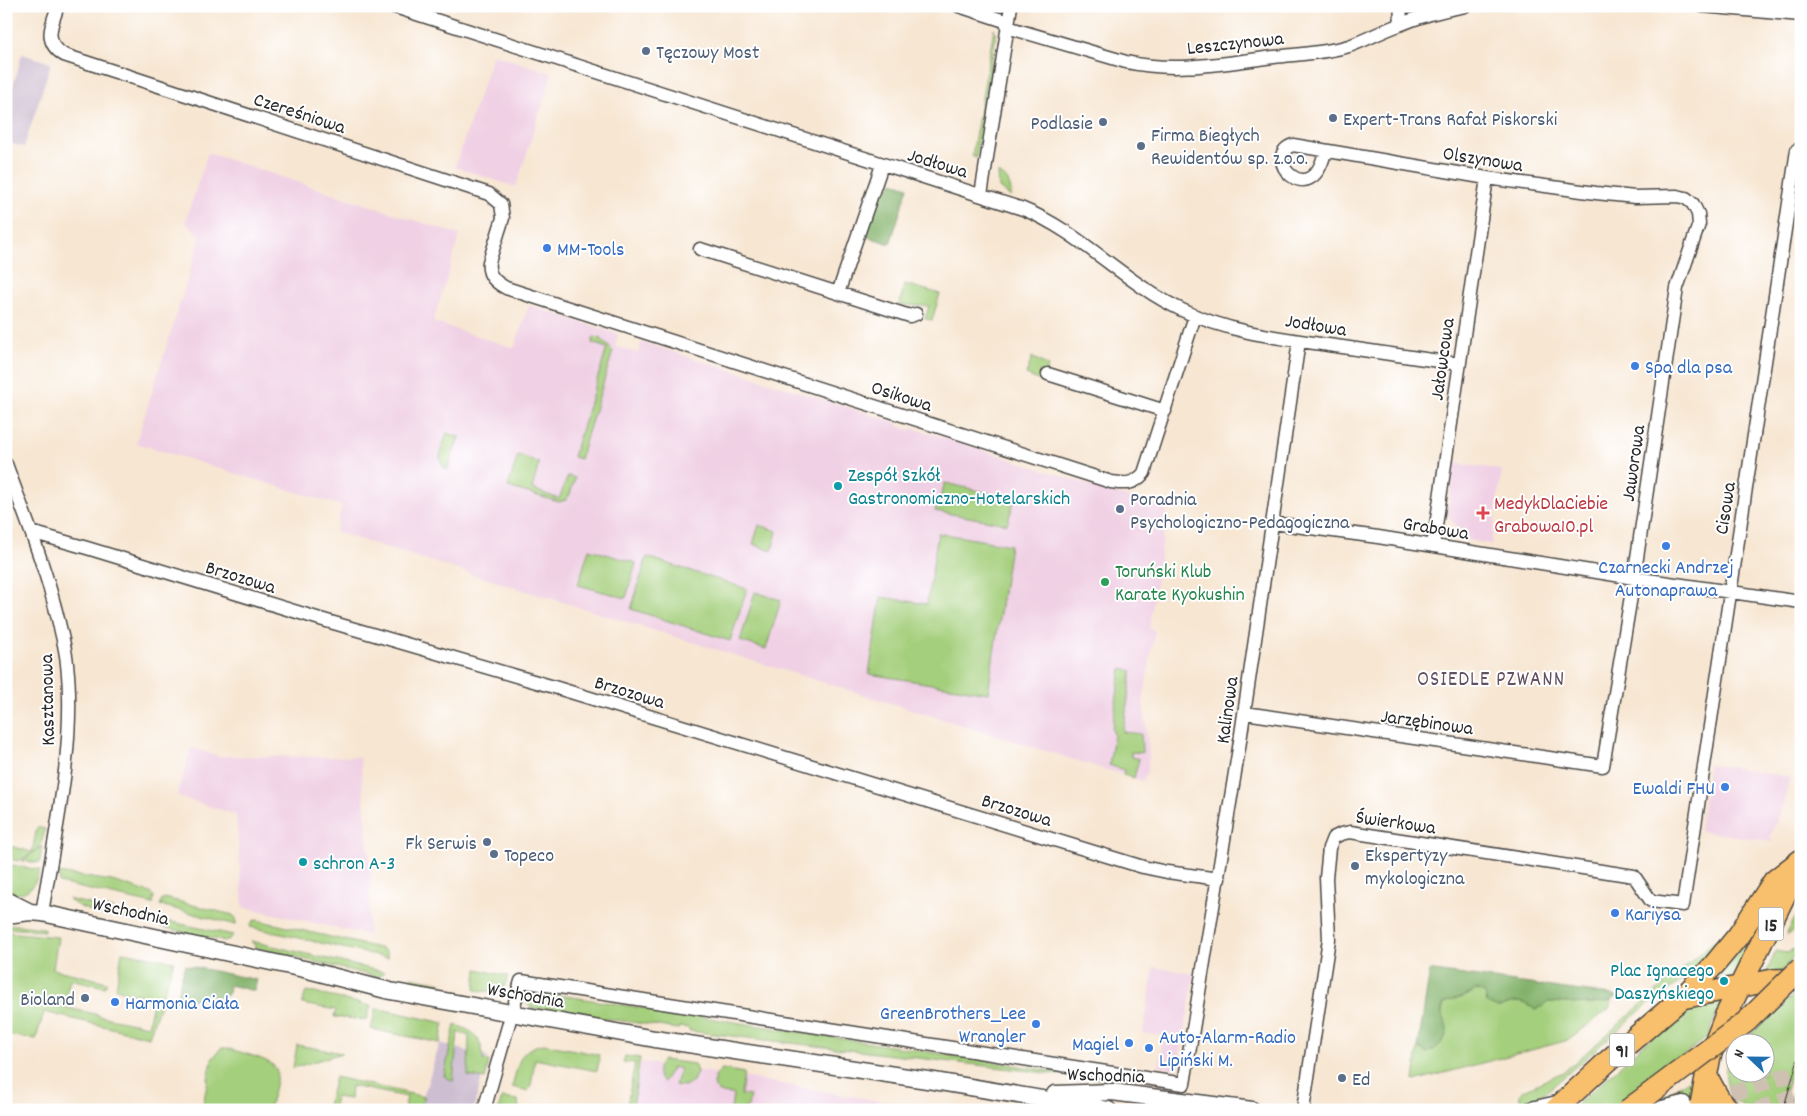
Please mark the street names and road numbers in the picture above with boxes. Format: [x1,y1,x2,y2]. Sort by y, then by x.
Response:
street label: Leszczynowa [1186,26,1286,64]
street label: Czereśniowa [249,87,349,143]
street label: Olszynowa [1440,141,1525,181]
street label: Jodłowa [903,142,971,187]
street label: Jodłowa [1283,308,1349,346]
street label: Jałowcowa [1424,316,1464,402]
street label: Osikowa [867,375,936,421]
street label: Jaworowa [1616,423,1654,504]
street label: Cisowa [1709,479,1745,537]
street label: Grabowa [1400,511,1471,549]
street label: Brzozowa [202,555,279,603]
street label: Kasztanowa [34,653,64,746]
street label: Brzozowa [591,670,668,718]
street label: Kalinowa [1210,674,1248,746]
street label: Jarzębinowa [1378,704,1475,744]
street label: Brzozowa [978,788,1055,836]
street label: Świerkowa [1354,805,1438,844]
street label: Wschodnia [89,891,172,935]
road number: 15 [1758,908,1784,941]
street label: Wschodnia [485,976,567,1018]
road number: 91 [1610,1034,1634,1066]
street label: Wschodnia [1067,1062,1146,1092]

